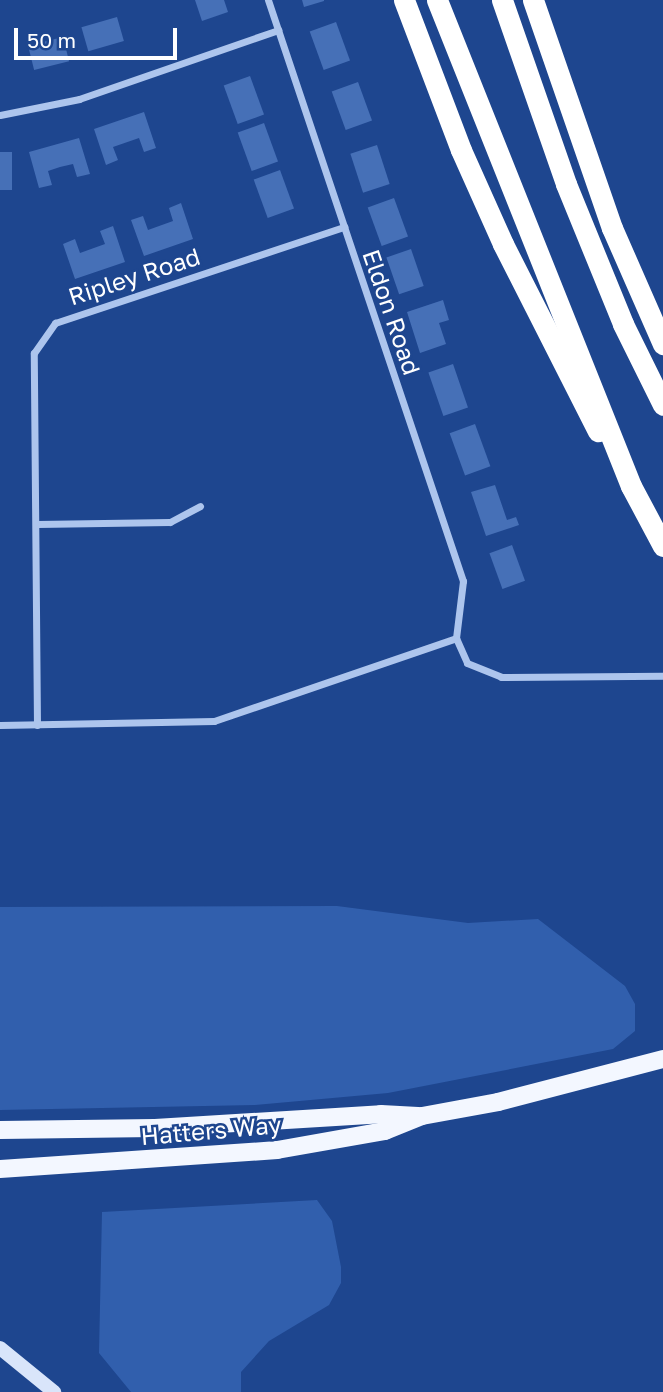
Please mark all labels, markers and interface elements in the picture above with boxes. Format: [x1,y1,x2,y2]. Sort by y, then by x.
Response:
scale bar [18,14,180,58]
text: 50 m [27,27,76,53]
street label: Ripley Road [65,241,203,311]
street label: Eldon Road [357,245,427,379]
street label: Hatters Way [139,1110,283,1150]

